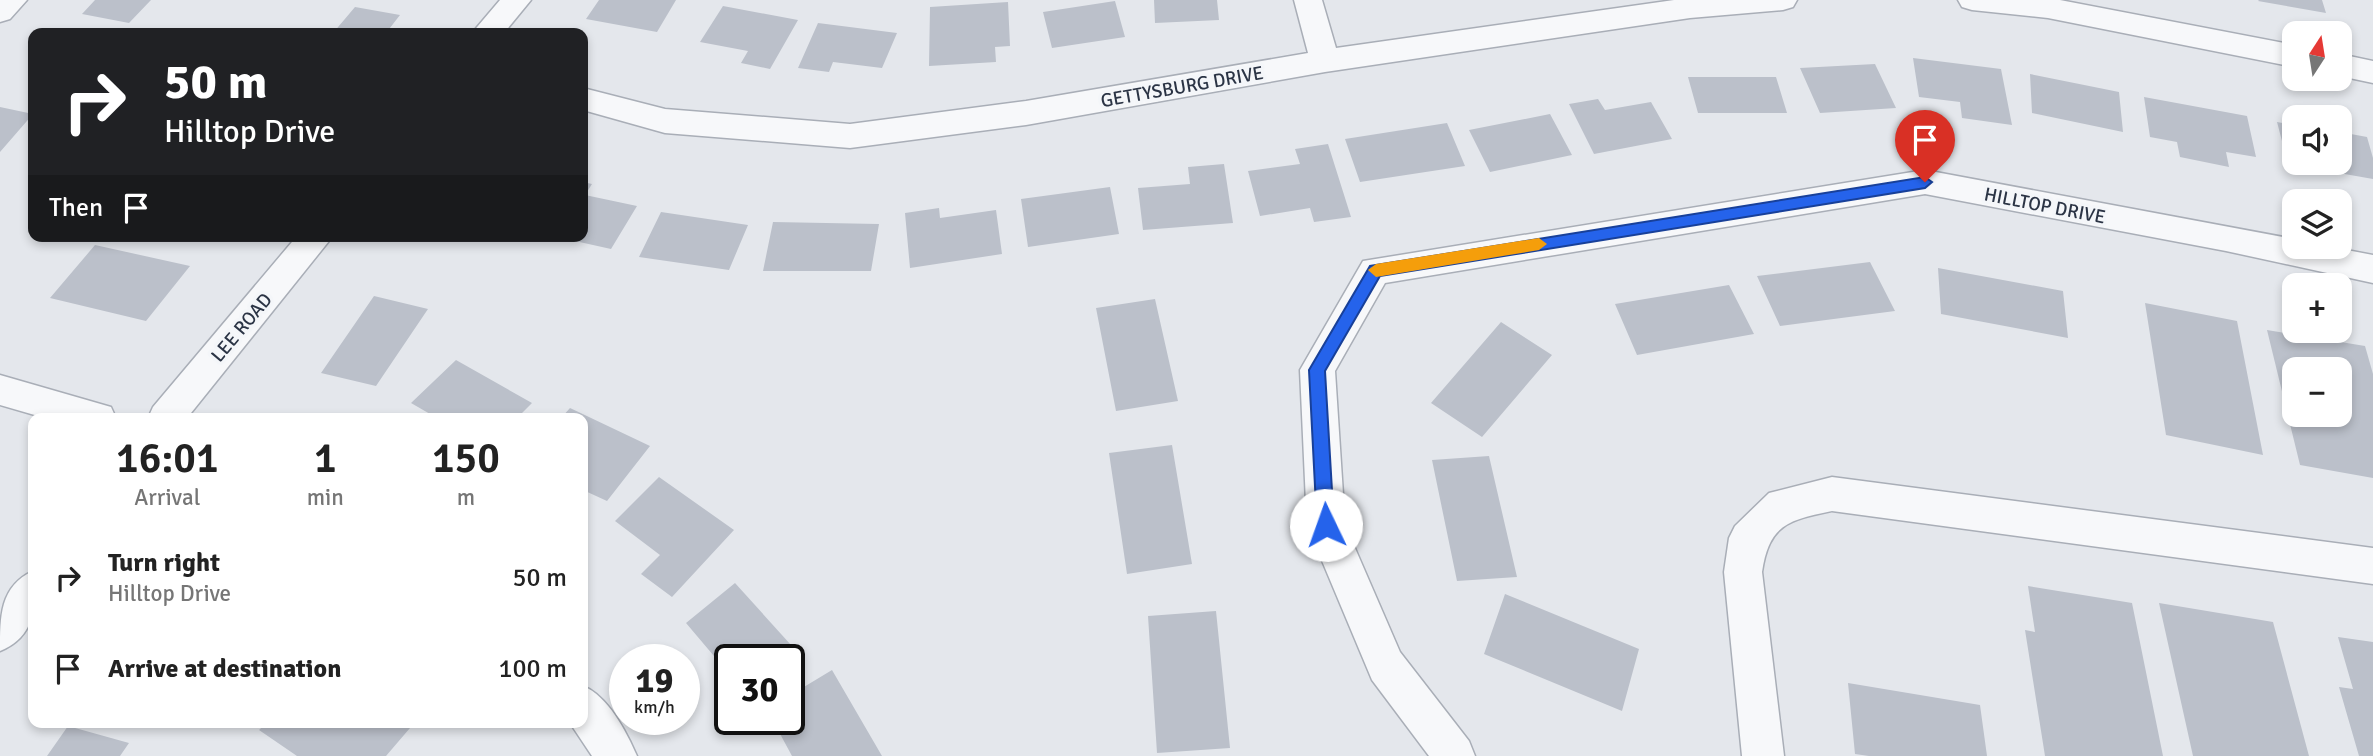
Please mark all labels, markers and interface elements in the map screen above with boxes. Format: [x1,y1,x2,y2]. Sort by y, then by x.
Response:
north arrow [2282,21,2352,91]
map controls [2282,21,2352,427]
text: 50 m [164,52,267,112]
icon: right [49,56,140,147]
street label: GETTYSBURG DRIVE [1099,61,1265,113]
button: sound [2282,105,2352,175]
pin [1895,110,1955,182]
text: Hilltop Drive [164,112,335,151]
icon: arrive [1906,121,1944,159]
street label: HILLTOP DRIVE [1982,182,2108,230]
icon: arrive [117,189,155,227]
button: layers [2282,189,2352,259]
text: Then [49,192,103,224]
button: + [2282,273,2352,343]
street label: LEE ROAD [206,288,278,367]
button: − [2282,357,2352,427]
text: 16:01 [116,433,219,484]
text: 1 [314,433,337,484]
text: 150 [432,433,500,484]
text: Arrival [134,483,200,512]
text: min [307,483,344,512]
text: m [457,483,475,512]
position arrow [1289,488,1363,562]
text: Turn right [108,547,220,579]
icon: right [49,559,87,597]
text: 50 m [512,562,567,594]
text: Hilltop Drive [108,579,231,608]
speed limit sign: 30 [714,644,805,735]
icon: arrive [49,650,87,688]
text: Arrive at destination [108,653,341,685]
text: 100 m [498,653,567,685]
text: 19 [636,659,673,702]
text: km/h [634,696,675,718]

